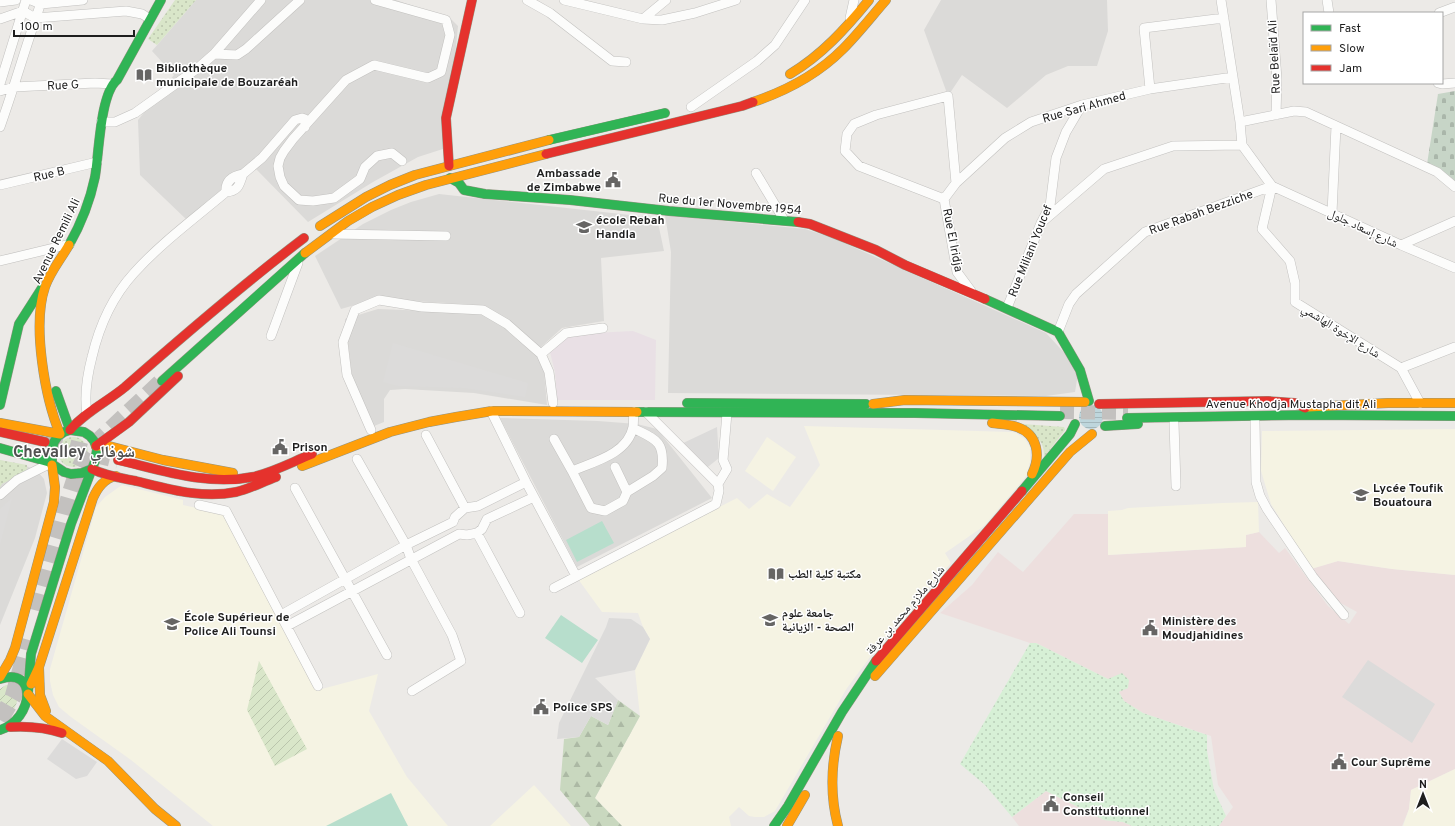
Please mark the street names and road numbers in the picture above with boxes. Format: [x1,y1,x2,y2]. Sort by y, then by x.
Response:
street label: Rue Belaïd Ali [1265,20,1285,94]
street label: Rue G [47,77,79,95]
street label: Rue Sari Ahmed [1041,88,1128,128]
street label: Rue B [32,164,67,186]
street label: Rue Rabah Bezziche [1147,187,1256,239]
street label: Rue du 1er Novembre 1954 [658,191,802,219]
street label: Avenue Remili Ali [29,196,85,287]
street label: Rue Miliani Youcef [1005,203,1057,300]
street label: شارع إسعاد جلول [1325,206,1400,252]
street label: Rue El Iridja [938,207,966,273]
street label: شارع الإخوة الهاشمي [1298,301,1383,363]
street label: Avenue Khodja Mustapha dit Ali [1206,397,1376,413]
street label: شارع ملازم محمد بن عرفة [863,563,949,659]

